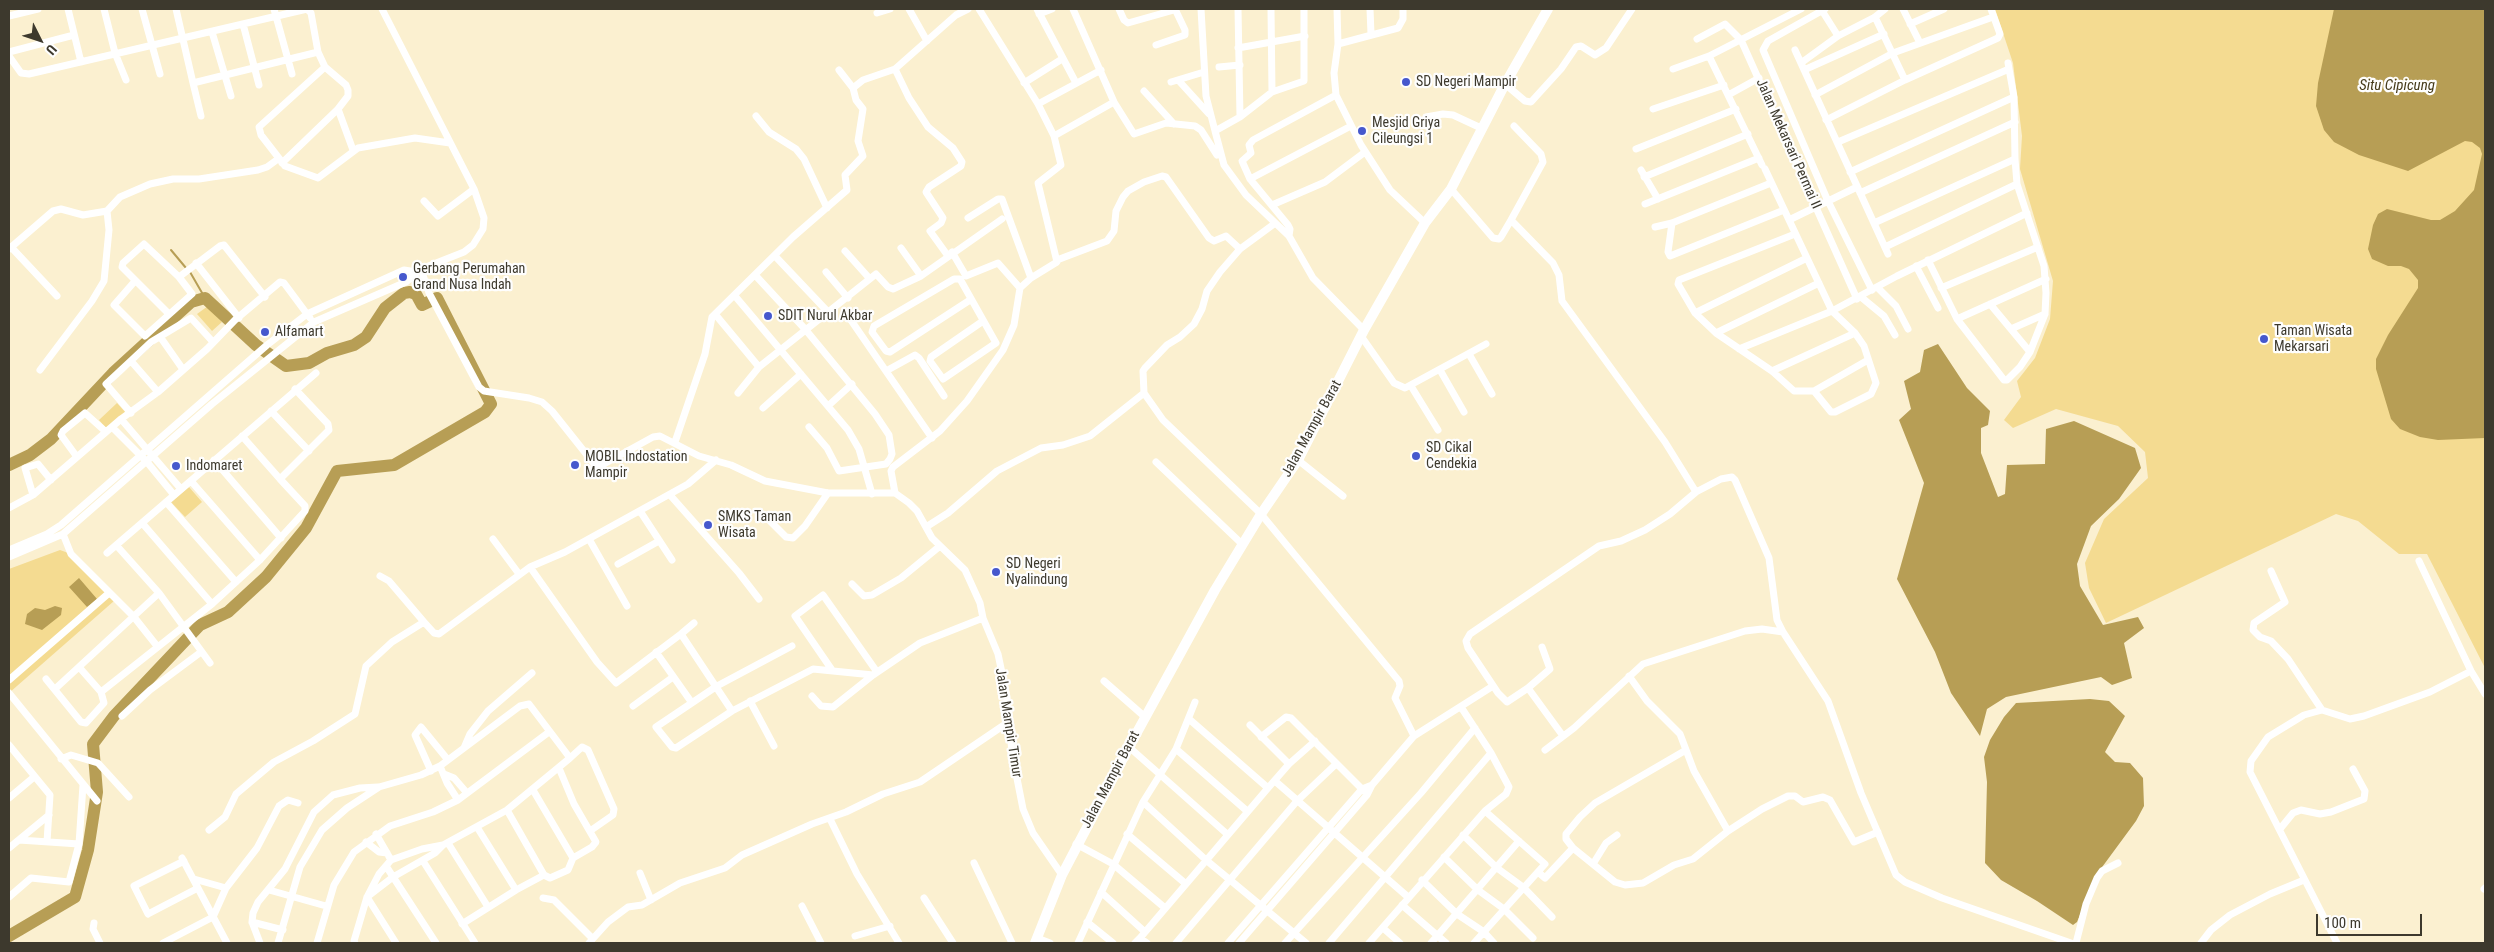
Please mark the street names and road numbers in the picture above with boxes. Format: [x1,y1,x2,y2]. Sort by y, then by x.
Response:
street label: Jalan Mekarsari Permai II [1752,76,1824,212]
street label: Jalan Mampir Barat [1278,378,1346,480]
street label: Jalan Mampir Timur [991,667,1025,779]
street label: Jalan Mampir Barat [1078,728,1144,832]

